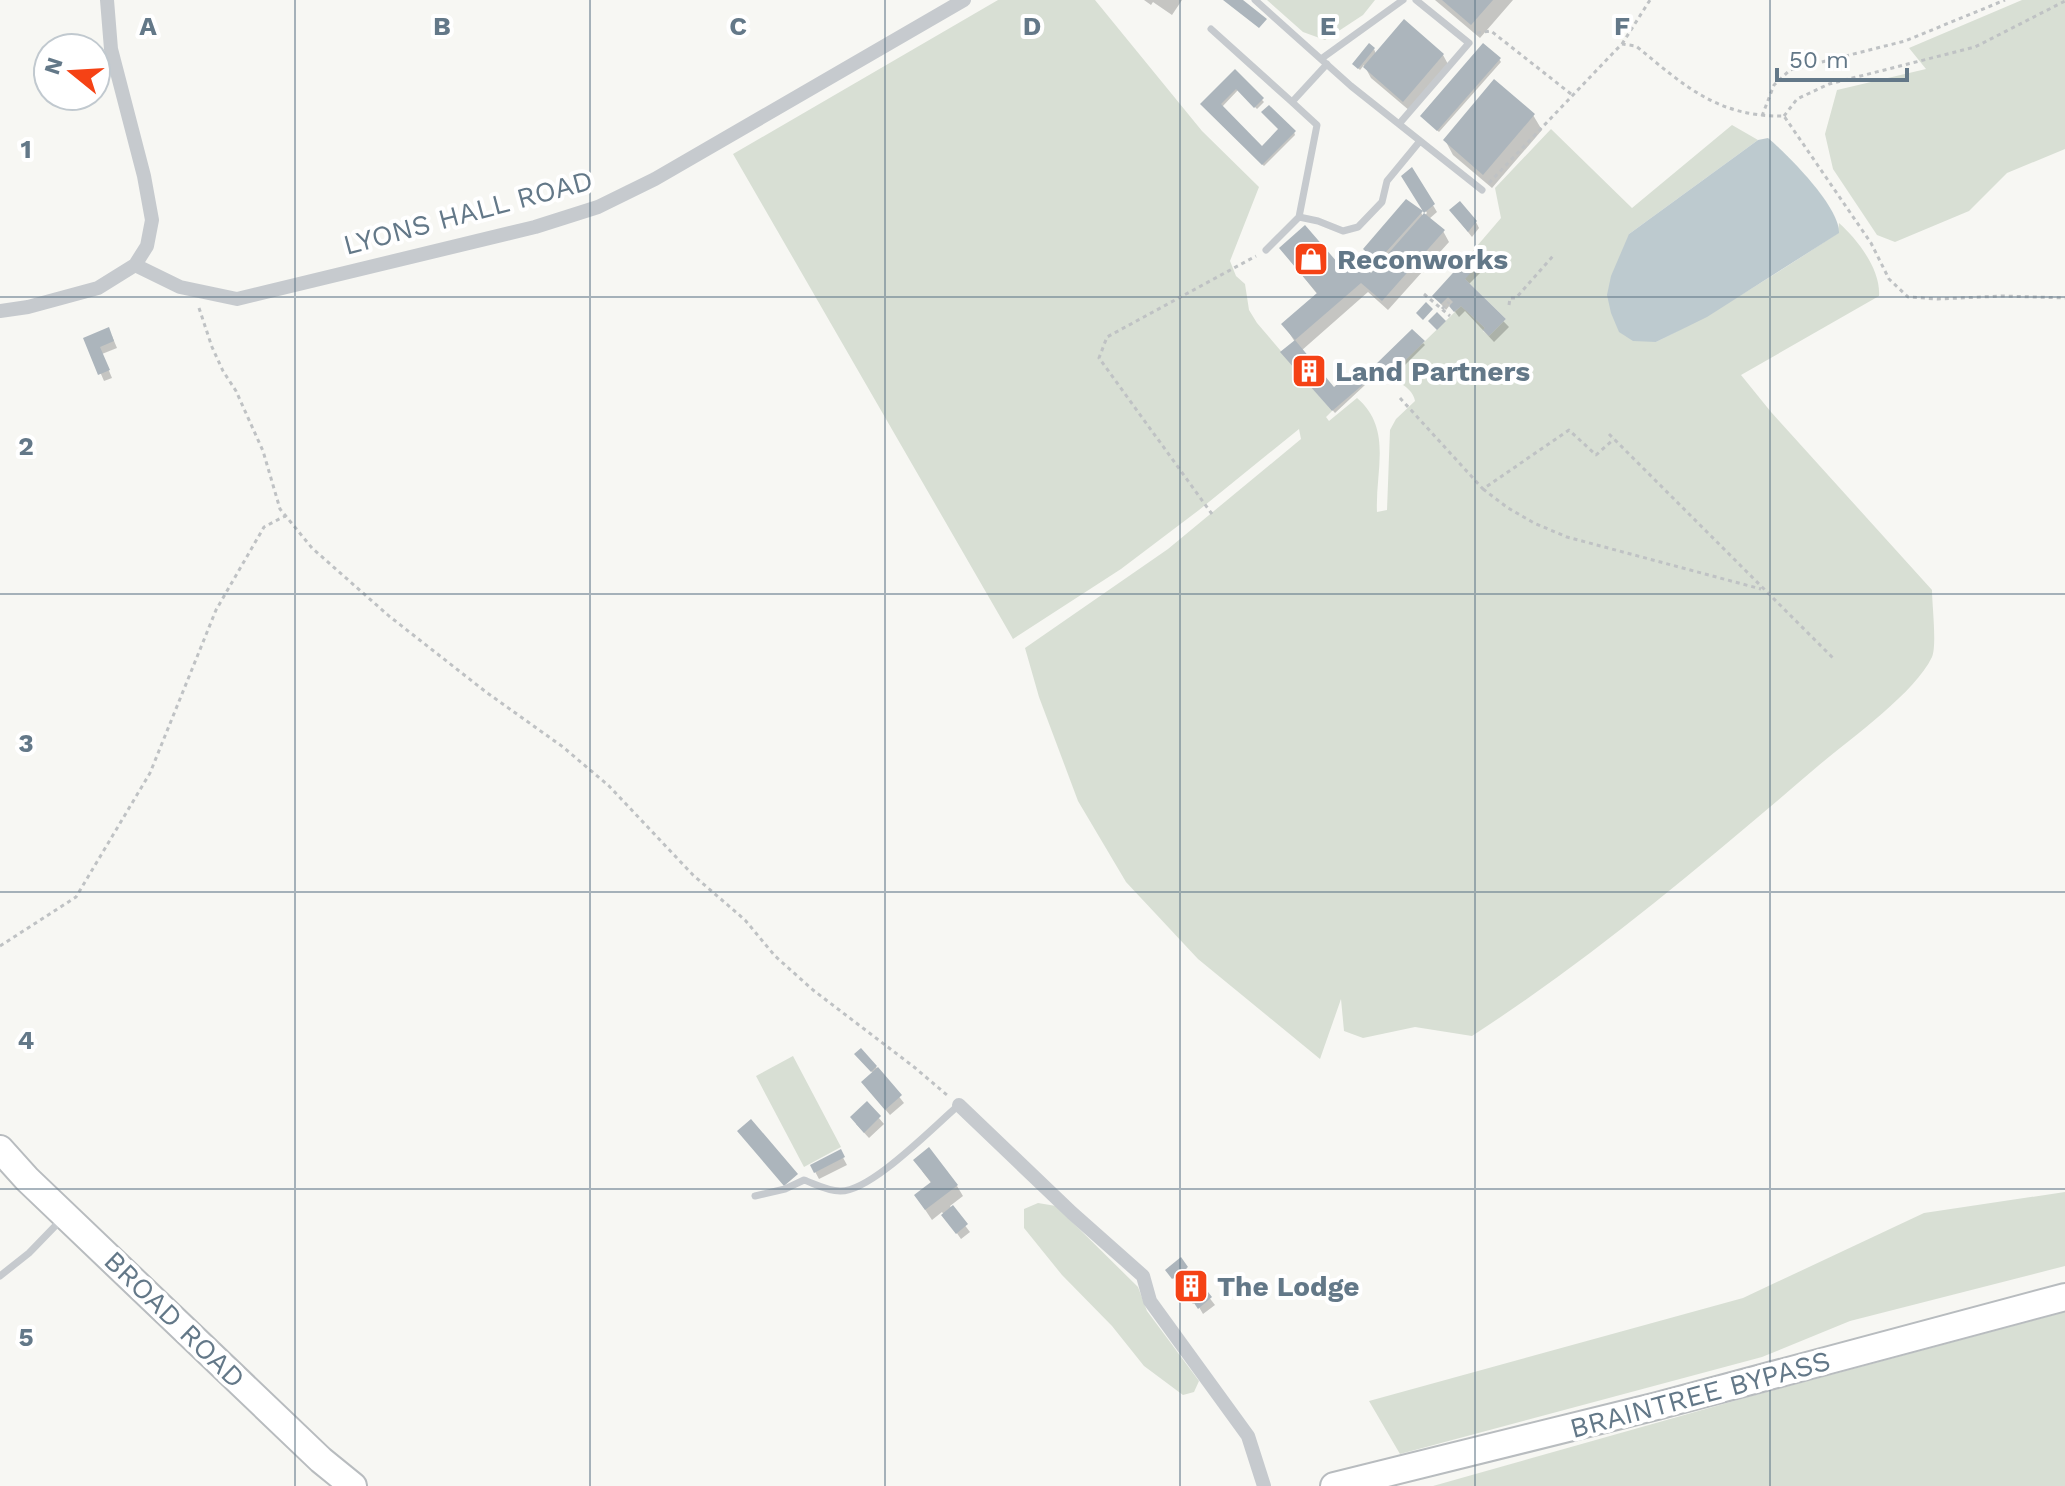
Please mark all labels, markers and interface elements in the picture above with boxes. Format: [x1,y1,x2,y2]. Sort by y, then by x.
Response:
text: A [139,11,157,41]
text: B [433,11,451,41]
text: C [729,11,747,41]
text: D [1023,11,1041,41]
text: E [1320,11,1336,41]
text: F [1614,11,1630,41]
north arrow [32,32,112,112]
scale bar [1777,32,1907,82]
text: 50 m [1789,46,1849,74]
text: N [39,54,68,78]
text: 1 [20,134,32,164]
street label: LYONS HALL ROAD [340,163,596,262]
shop icon: Reconworks [1292,240,1330,278]
place label: Reconworks [1337,243,1508,276]
building icon: Land Partners [1290,352,1328,390]
place label: Land Partners [1335,355,1530,388]
text: 2 [18,431,34,461]
text: 3 [18,728,34,758]
text: 4 [18,1025,35,1055]
street label: BROAD ROAD [97,1244,252,1395]
building icon: The Lodge [1172,1267,1210,1305]
place label: The Lodge [1217,1270,1360,1303]
text: 5 [18,1322,34,1352]
street label: BRAINTREE BYPASS [1566,1344,1834,1445]

